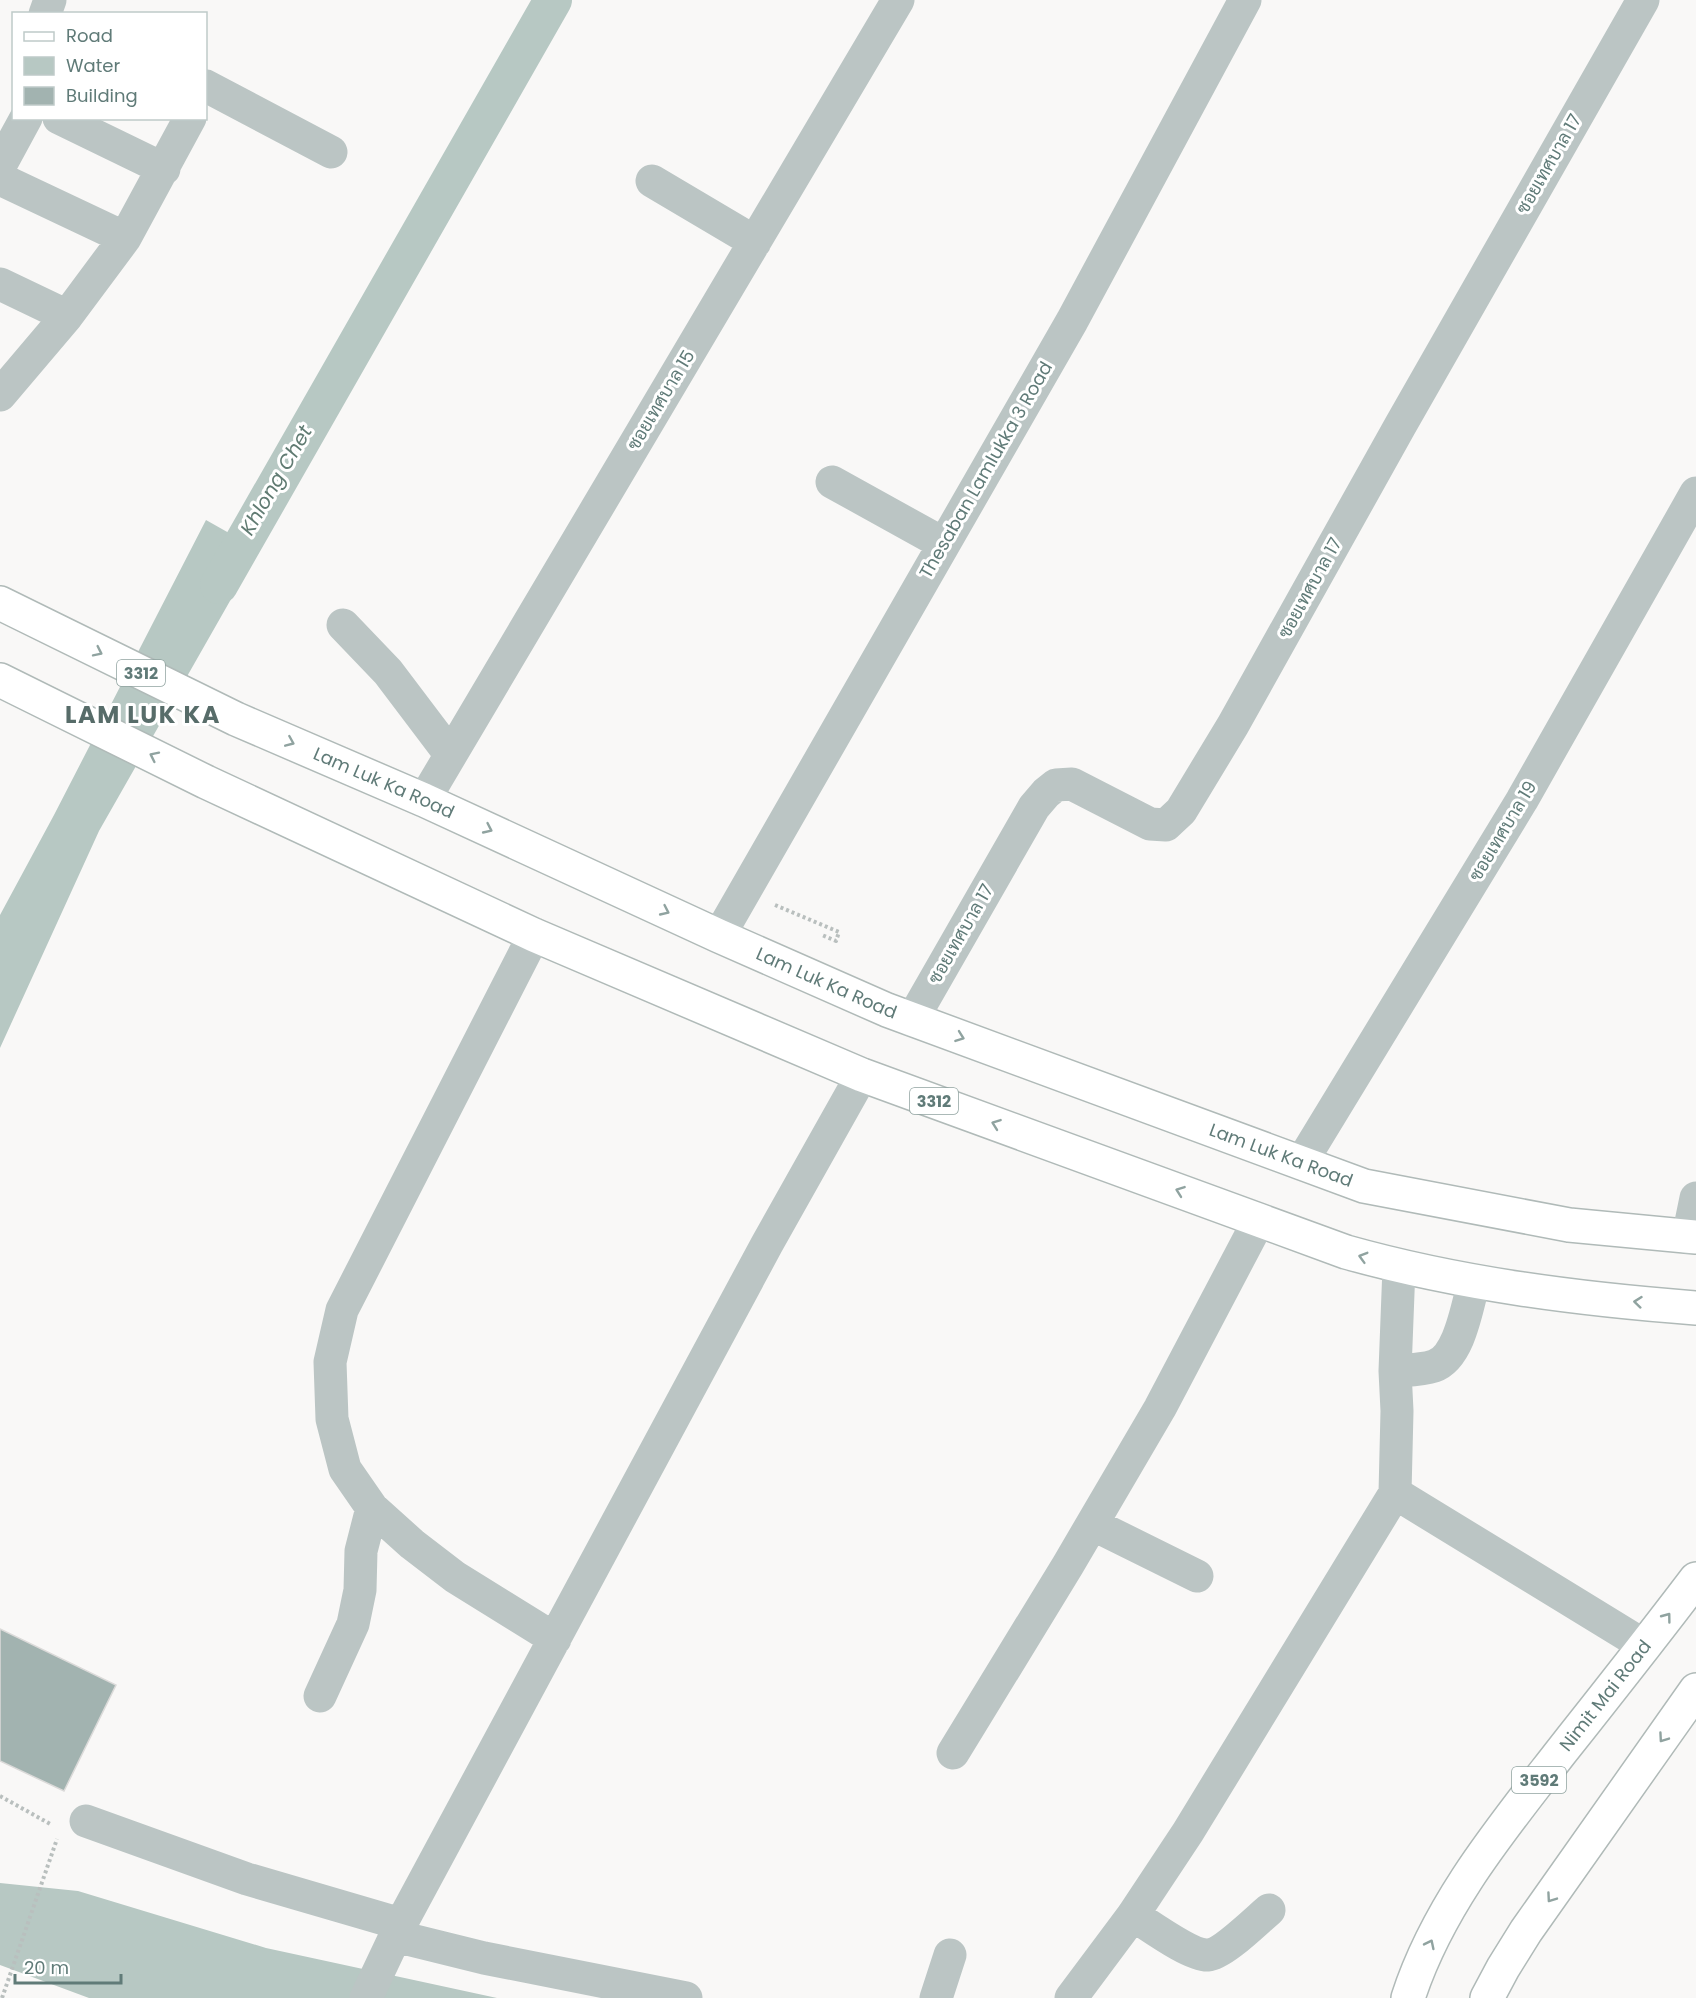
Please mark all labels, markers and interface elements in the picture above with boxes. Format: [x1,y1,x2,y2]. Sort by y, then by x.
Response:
legend [12,12,207,120]
text: Road [66,23,113,48]
text: Water [66,53,120,78]
text: Building [66,83,138,108]
street label: ซอยเทศบาล 17 [1510,109,1587,218]
street label: ซอยเทศบาล 15 [621,345,700,455]
street label: Thesaban Lamlukka 3 Road [913,357,1058,583]
water label: Khlong Chet [233,419,319,540]
street label: ซอยเทศบาล 17 [1272,533,1348,643]
one-way arrow [92,644,103,656]
road number: 3312 [117,660,165,686]
district label: LAM LUK KA [65,698,221,731]
one-way arrow [284,735,295,747]
street label: Lam Luk Ka Road [310,741,458,824]
one-way arrow [149,752,160,764]
street label: ซอยเทศบาล 19 [1463,776,1542,886]
one-way arrow [482,822,493,834]
street label: ซอยเทศบาล 17 [922,879,999,988]
one-way arrow [659,904,670,916]
street label: Lam Luk Ka Road [752,941,900,1025]
one-way arrow [954,1030,965,1043]
road number: 3312 [910,1088,958,1114]
street label: Lam Luk Ka Road [1206,1117,1356,1193]
one-way arrow [992,1119,1003,1131]
one-way arrow [1175,1186,1186,1198]
one-way arrow [1358,1252,1369,1264]
one-way arrow [1633,1297,1642,1309]
one-way arrow [1660,1612,1671,1623]
street label: Nimit Mai Road [1553,1635,1657,1756]
one-way arrow [1659,1732,1670,1743]
road number: 3592 [1512,1767,1566,1793]
one-way arrow [1547,1892,1558,1903]
one-way arrow [1422,1939,1434,1950]
scale bar [15,1947,122,1985]
text: 20 m [24,1955,69,1980]

